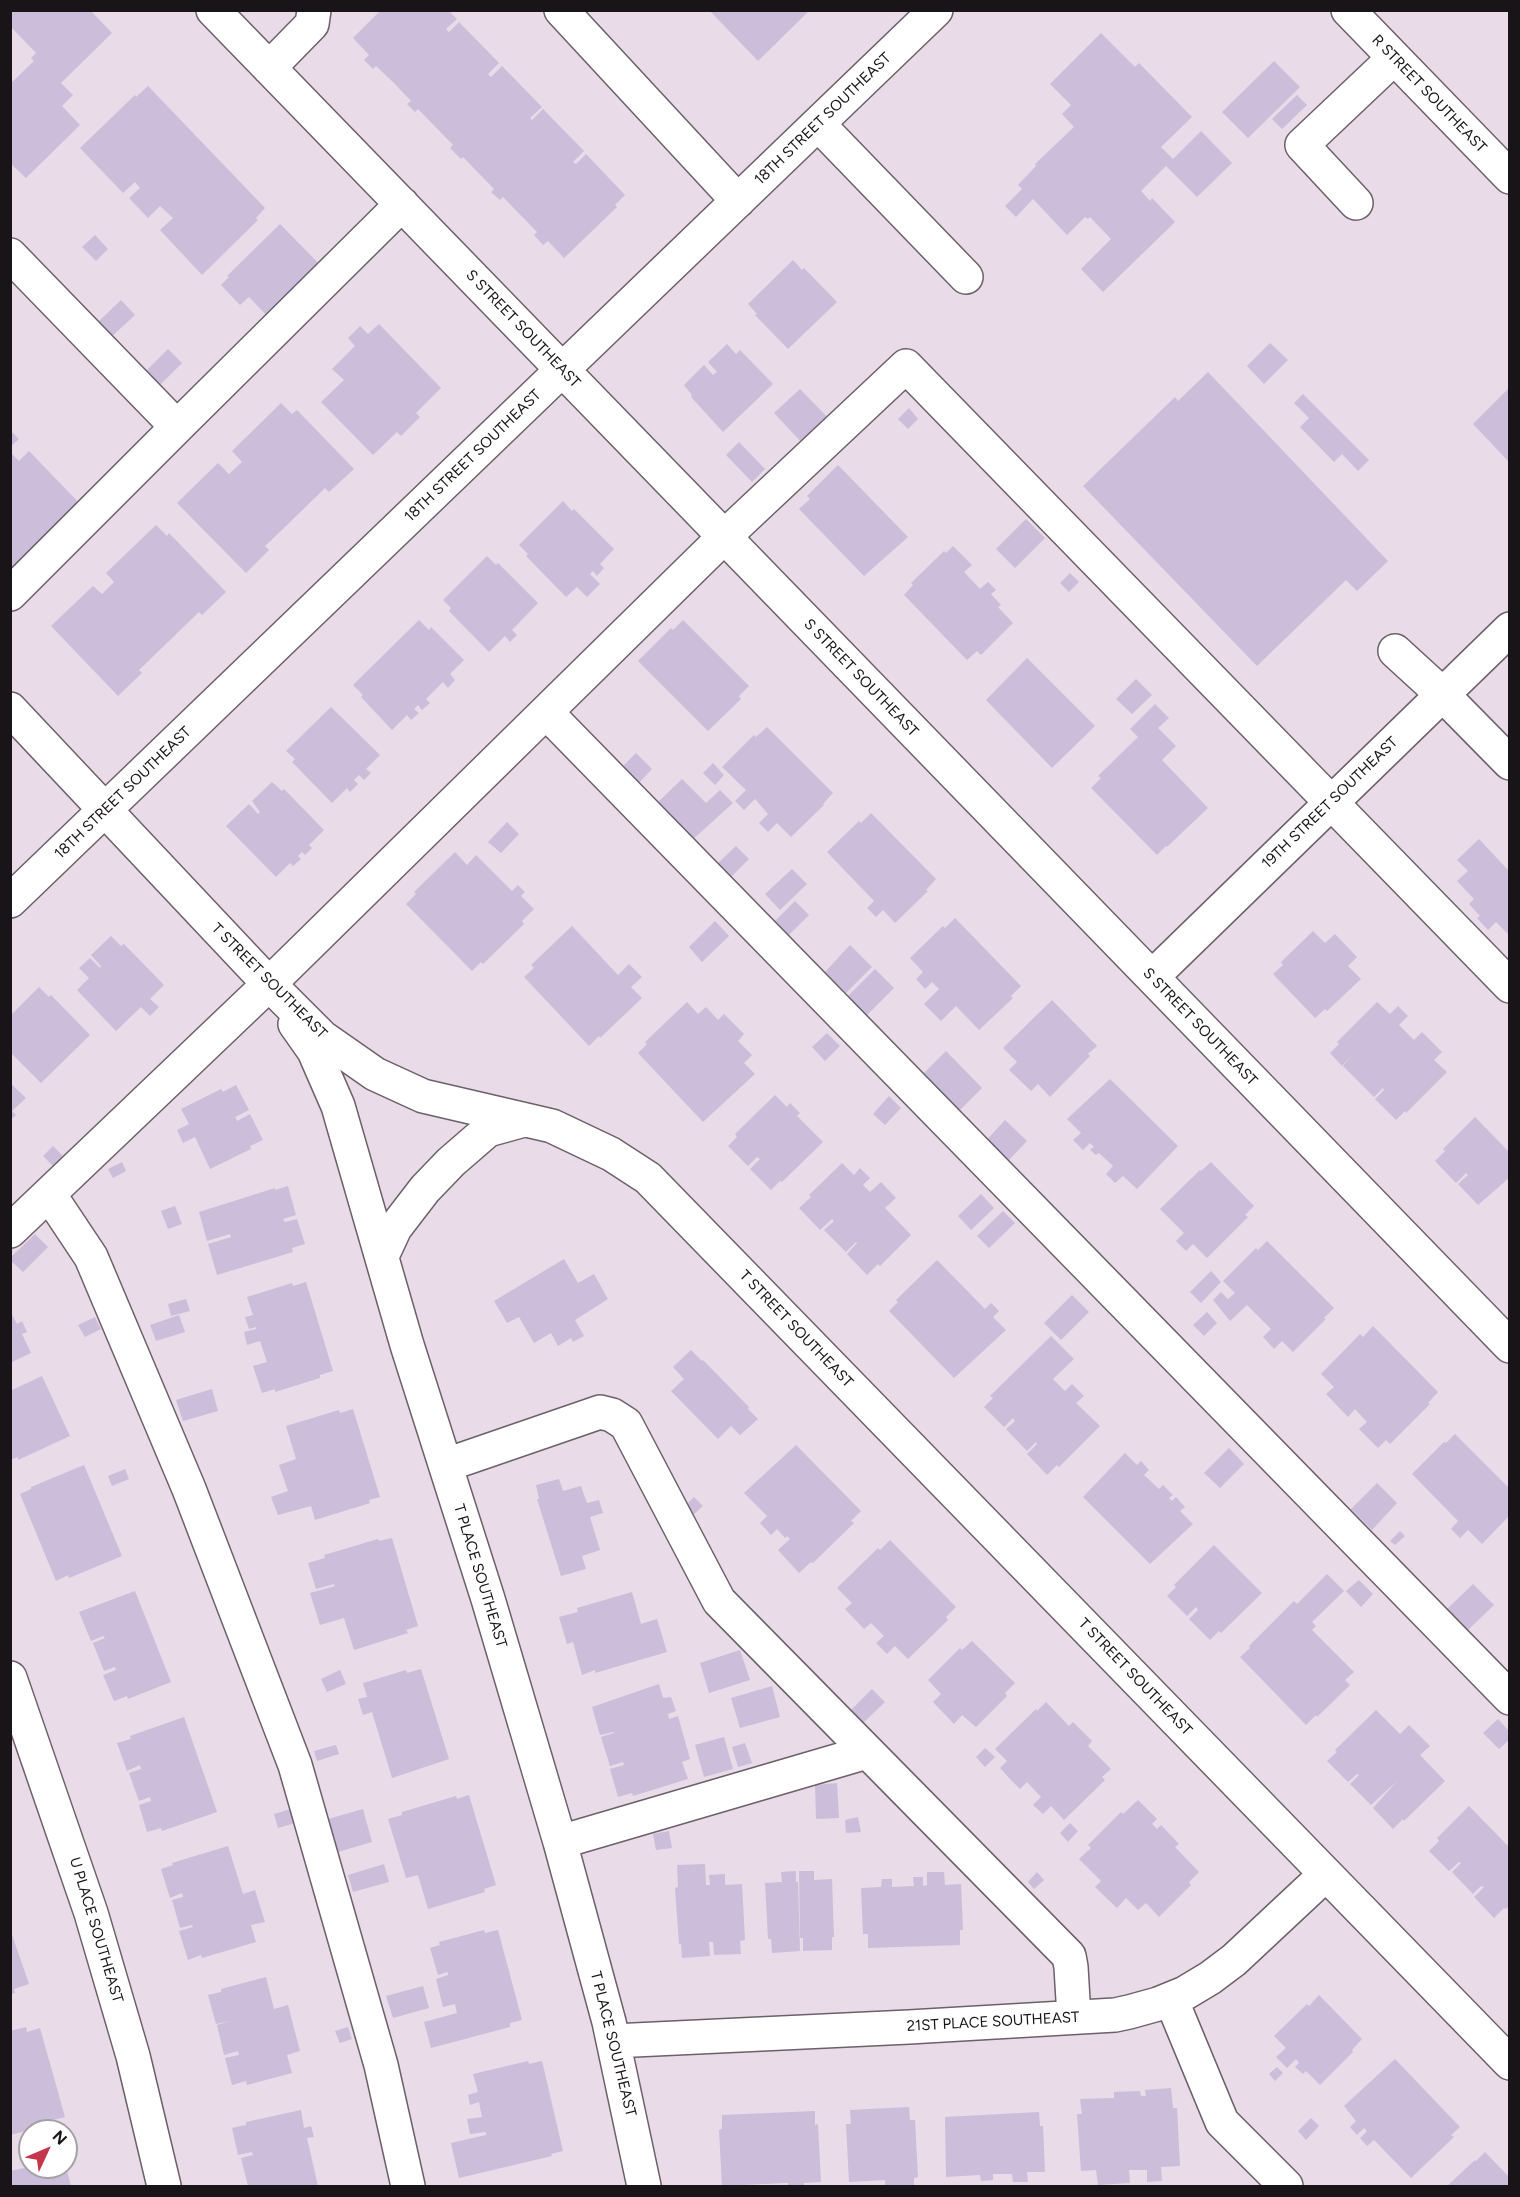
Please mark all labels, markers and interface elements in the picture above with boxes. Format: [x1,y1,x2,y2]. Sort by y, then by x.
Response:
street label: R STREET SOUTHEAST [1368,31,1490,157]
street label: 18TH STREET SOUTHEAST [751,49,895,189]
street label: S STREET SOUTHEAST [462,266,584,392]
street label: 18TH STREET SOUTHEAST [401,386,545,526]
street label: S STREET SOUTHEAST [800,615,922,741]
street label: 18TH STREET SOUTHEAST [51,723,195,863]
street label: 19TH STREET SOUTHEAST [1258,733,1402,873]
street label: T STREET SOUTHEAST [207,919,331,1043]
street label: S STREET SOUTHEAST [1139,964,1261,1090]
street label: T STREET SOUTHEAST [735,1267,857,1391]
street label: T PLACE SOUTHEAST [450,1502,510,1650]
street label: T STREET SOUTHEAST [1074,1615,1196,1739]
street label: U PLACE SOUTHEAST [65,1855,127,2005]
street label: T PLACE SOUTHEAST [586,1969,640,2119]
street label: 21ST PLACE SOUTHEAST [906,2008,1080,2036]
north arrow [18,2119,78,2179]
text: N [49,2126,71,2149]

